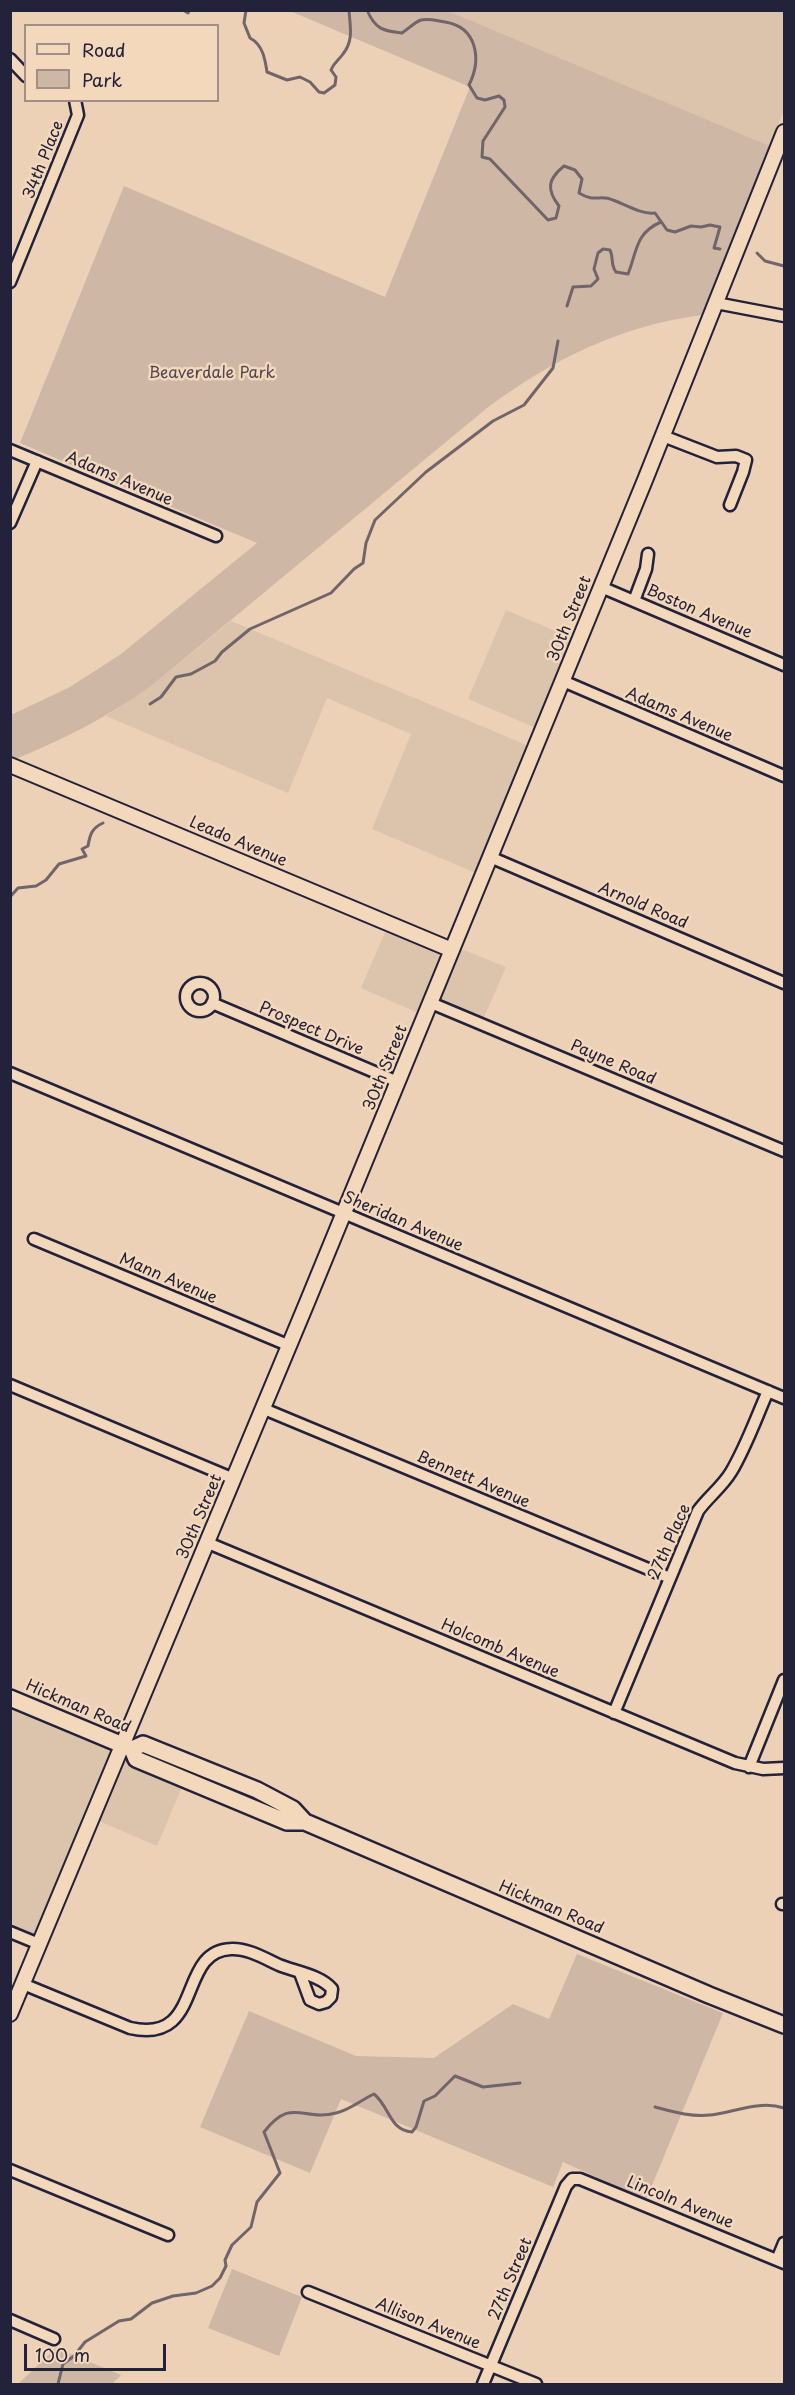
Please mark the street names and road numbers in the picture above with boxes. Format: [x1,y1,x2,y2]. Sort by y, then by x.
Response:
street label: 34th Place [20,118,68,202]
street label: Adams Avenue [63,448,175,510]
street label: 30th Street [544,573,596,665]
street label: Boston Avenue [643,581,755,643]
street label: Adams Avenue [623,684,735,746]
street label: Leado Avenue [186,813,290,871]
street label: Arnold Road [595,879,691,933]
street label: Prospect Drive [256,998,366,1060]
street label: 30th Street [360,1022,412,1114]
street label: Payne Road [568,1036,658,1090]
street label: Sheridan Avenue [340,1188,466,1256]
street label: Mann Avenue [116,1250,220,1308]
street label: Bennett Avenue [413,1447,533,1513]
street label: 30th Street [173,1471,227,1563]
street label: 27th Place [645,1501,695,1583]
street label: Holcomb Avenue [438,1615,562,1683]
street label: Hickman Road [23,1676,133,1738]
street label: Hickman Road [496,1877,606,1939]
street label: Lincoln Avenue [624,2173,736,2233]
street label: 27th Street [485,2235,537,2323]
street label: Allison Avenue [373,2294,483,2354]

